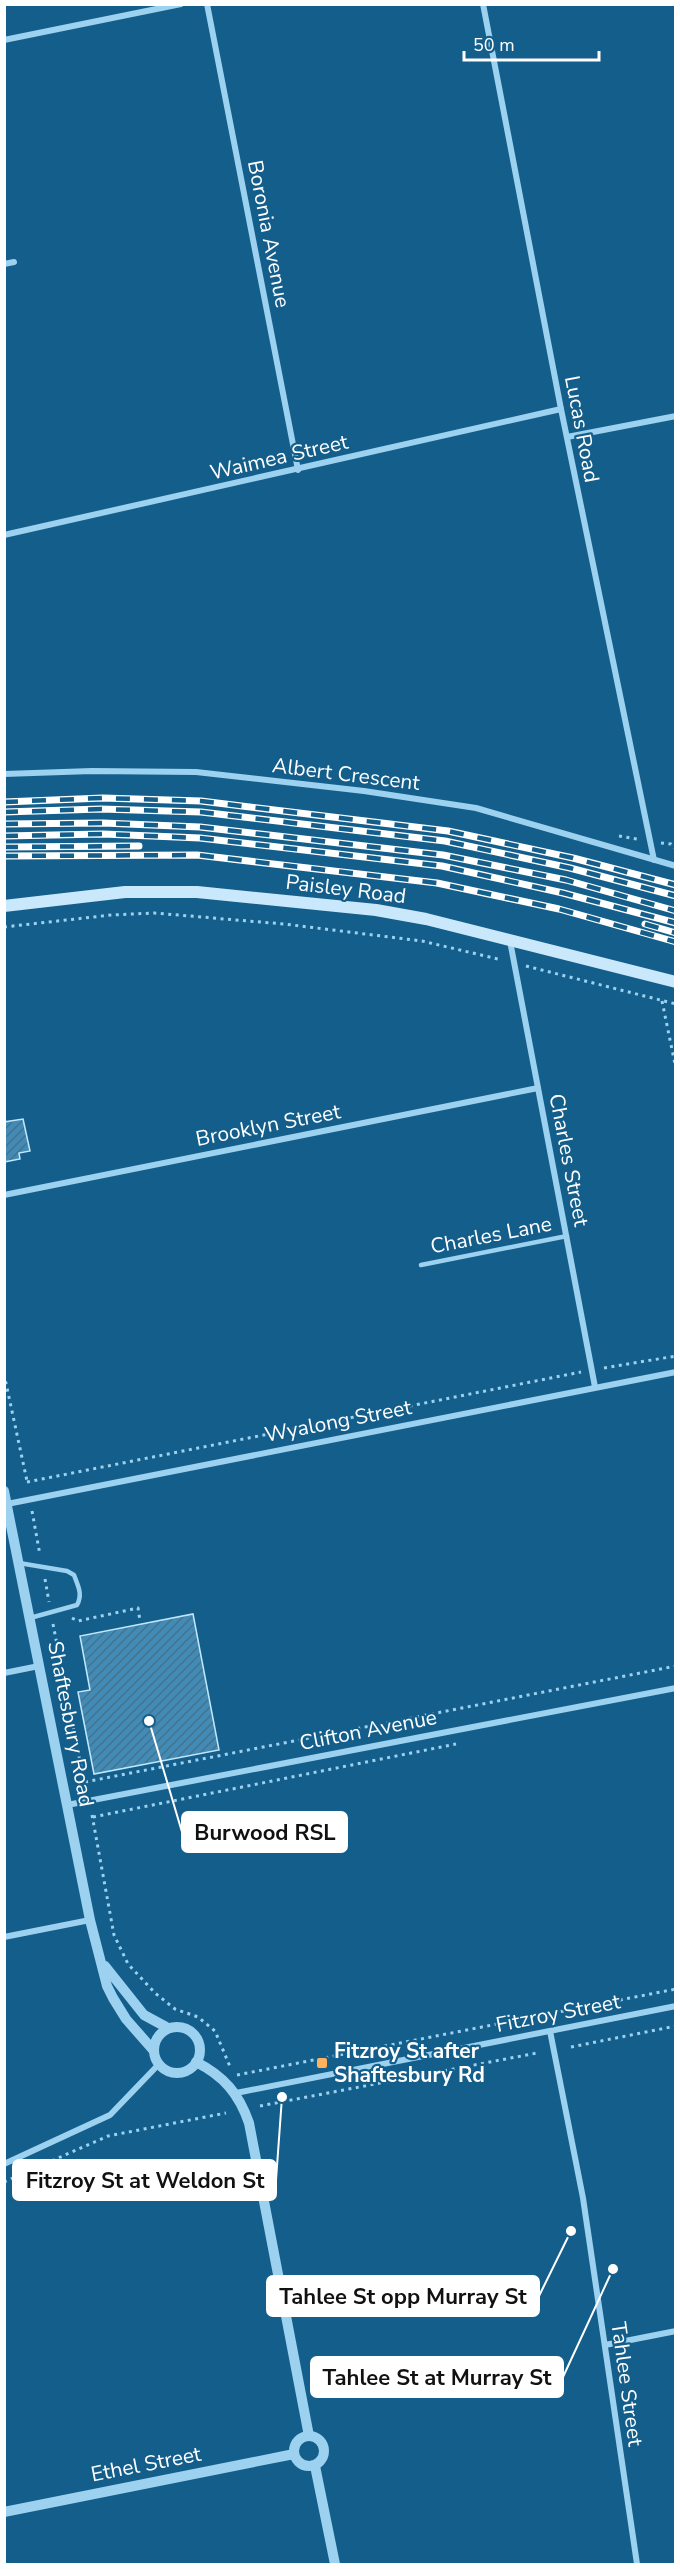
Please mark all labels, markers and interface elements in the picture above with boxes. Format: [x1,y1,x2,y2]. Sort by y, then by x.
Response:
scale bar [464,24,599,62]
text: 50 m [473,33,515,57]
street label: Boronia Avenue [241,158,297,310]
street label: Lucas Road [558,373,606,485]
street label: Waimea Street [207,427,351,486]
street label: Albert Crescent [271,751,422,797]
street label: Paisley Road [284,868,408,910]
street label: Charles Street [542,1091,596,1229]
street label: Brooklyn Street [193,1097,343,1153]
street label: Charles Lane [428,1210,554,1260]
street label: Wyalong Street [262,1393,414,1449]
street label: Shaftesbury Road [41,1639,101,1809]
street label: Clifton Avenue [297,1703,439,1757]
callout: Burwood RSL [182,1812,347,1852]
text: Burwood RSL [194,1818,336,1848]
street label: Fitzroy Street [494,1987,623,2039]
place label: Fitzroy St after Shaftesbury Rd [334,2037,485,2089]
marker: Fitzroy St after Shaftesbury Rd [315,2056,329,2070]
callout: Fitzroy St at Weldon St [13,2160,276,2200]
text: Fitzroy St at Weldon St [26,2166,265,2196]
callout: Tahlee St opp Murray St [267,2276,539,2316]
text: Tahlee St opp Murray St [279,2282,527,2312]
street label: Tahlee Street [604,2320,650,2449]
callout: Tahlee St at Murray St [311,2357,563,2397]
text: Tahlee St at Murray St [323,2363,552,2393]
street label: Ethel Street [89,2439,204,2488]

